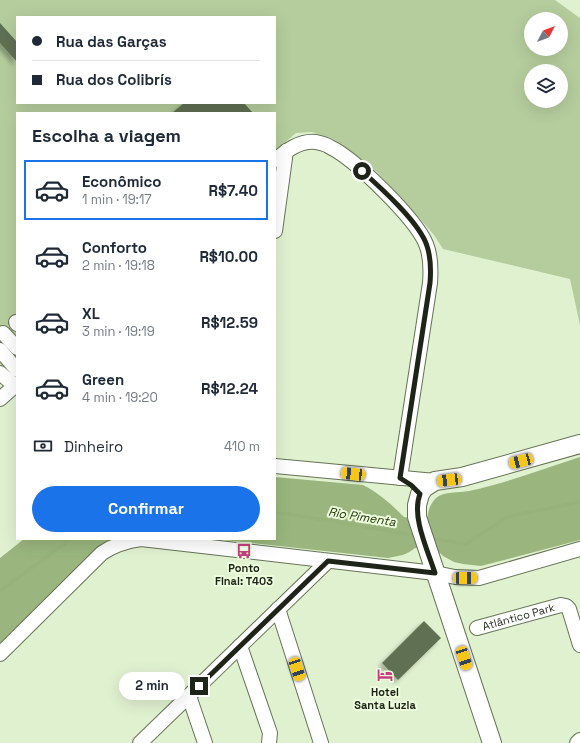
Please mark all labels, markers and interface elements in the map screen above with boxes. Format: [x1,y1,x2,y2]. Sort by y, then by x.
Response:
north arrow [524,12,568,56]
map controls [524,12,568,108]
text: Rua das Garças [56,32,167,51]
button: layers [524,64,568,108]
text: Rua dos Colibrís [56,70,172,89]
text: Escolha a viagem [32,124,181,147]
route start [353,162,371,180]
icon: car [34,172,70,208]
text: Econômico [82,172,161,191]
text: R$7.40 [208,181,258,200]
text: 1 min · 19:17 [82,191,152,208]
icon: car [34,238,70,274]
text: Conforto [82,238,147,257]
text: R$10.00 [199,247,258,266]
text: 2 min · 19:18 [82,257,155,274]
icon: car [34,304,70,340]
text: XL [82,304,100,323]
text: R$12.59 [201,313,258,332]
text: 3 min · 19:19 [82,323,155,340]
icon: car [34,370,70,406]
text: Green [82,370,124,389]
text: R$12.24 [201,379,258,398]
text: 4 min · 19:20 [82,389,158,406]
icon: cash [32,435,54,457]
text: Dinheiro [64,437,123,456]
text: 410 m [224,438,260,455]
car [508,452,534,470]
car [340,467,366,481]
car [436,473,462,487]
button: Confirmar [32,486,260,532]
water label: Rio Pimenta [327,504,397,530]
bus stop icon: Ponto Final: T403 [235,542,253,560]
place label: Ponto Final: T403 [215,561,273,588]
car [453,572,477,584]
street label: Atlântico Park [481,600,556,633]
car [455,645,473,671]
car [288,656,306,682]
hotel icon: Hotel Santa Luzia [376,666,394,684]
callout: 2 min [119,672,185,700]
text: 2 min [135,677,169,694]
route end [190,677,208,695]
place label: Hotel Santa Luzia [354,685,416,712]

